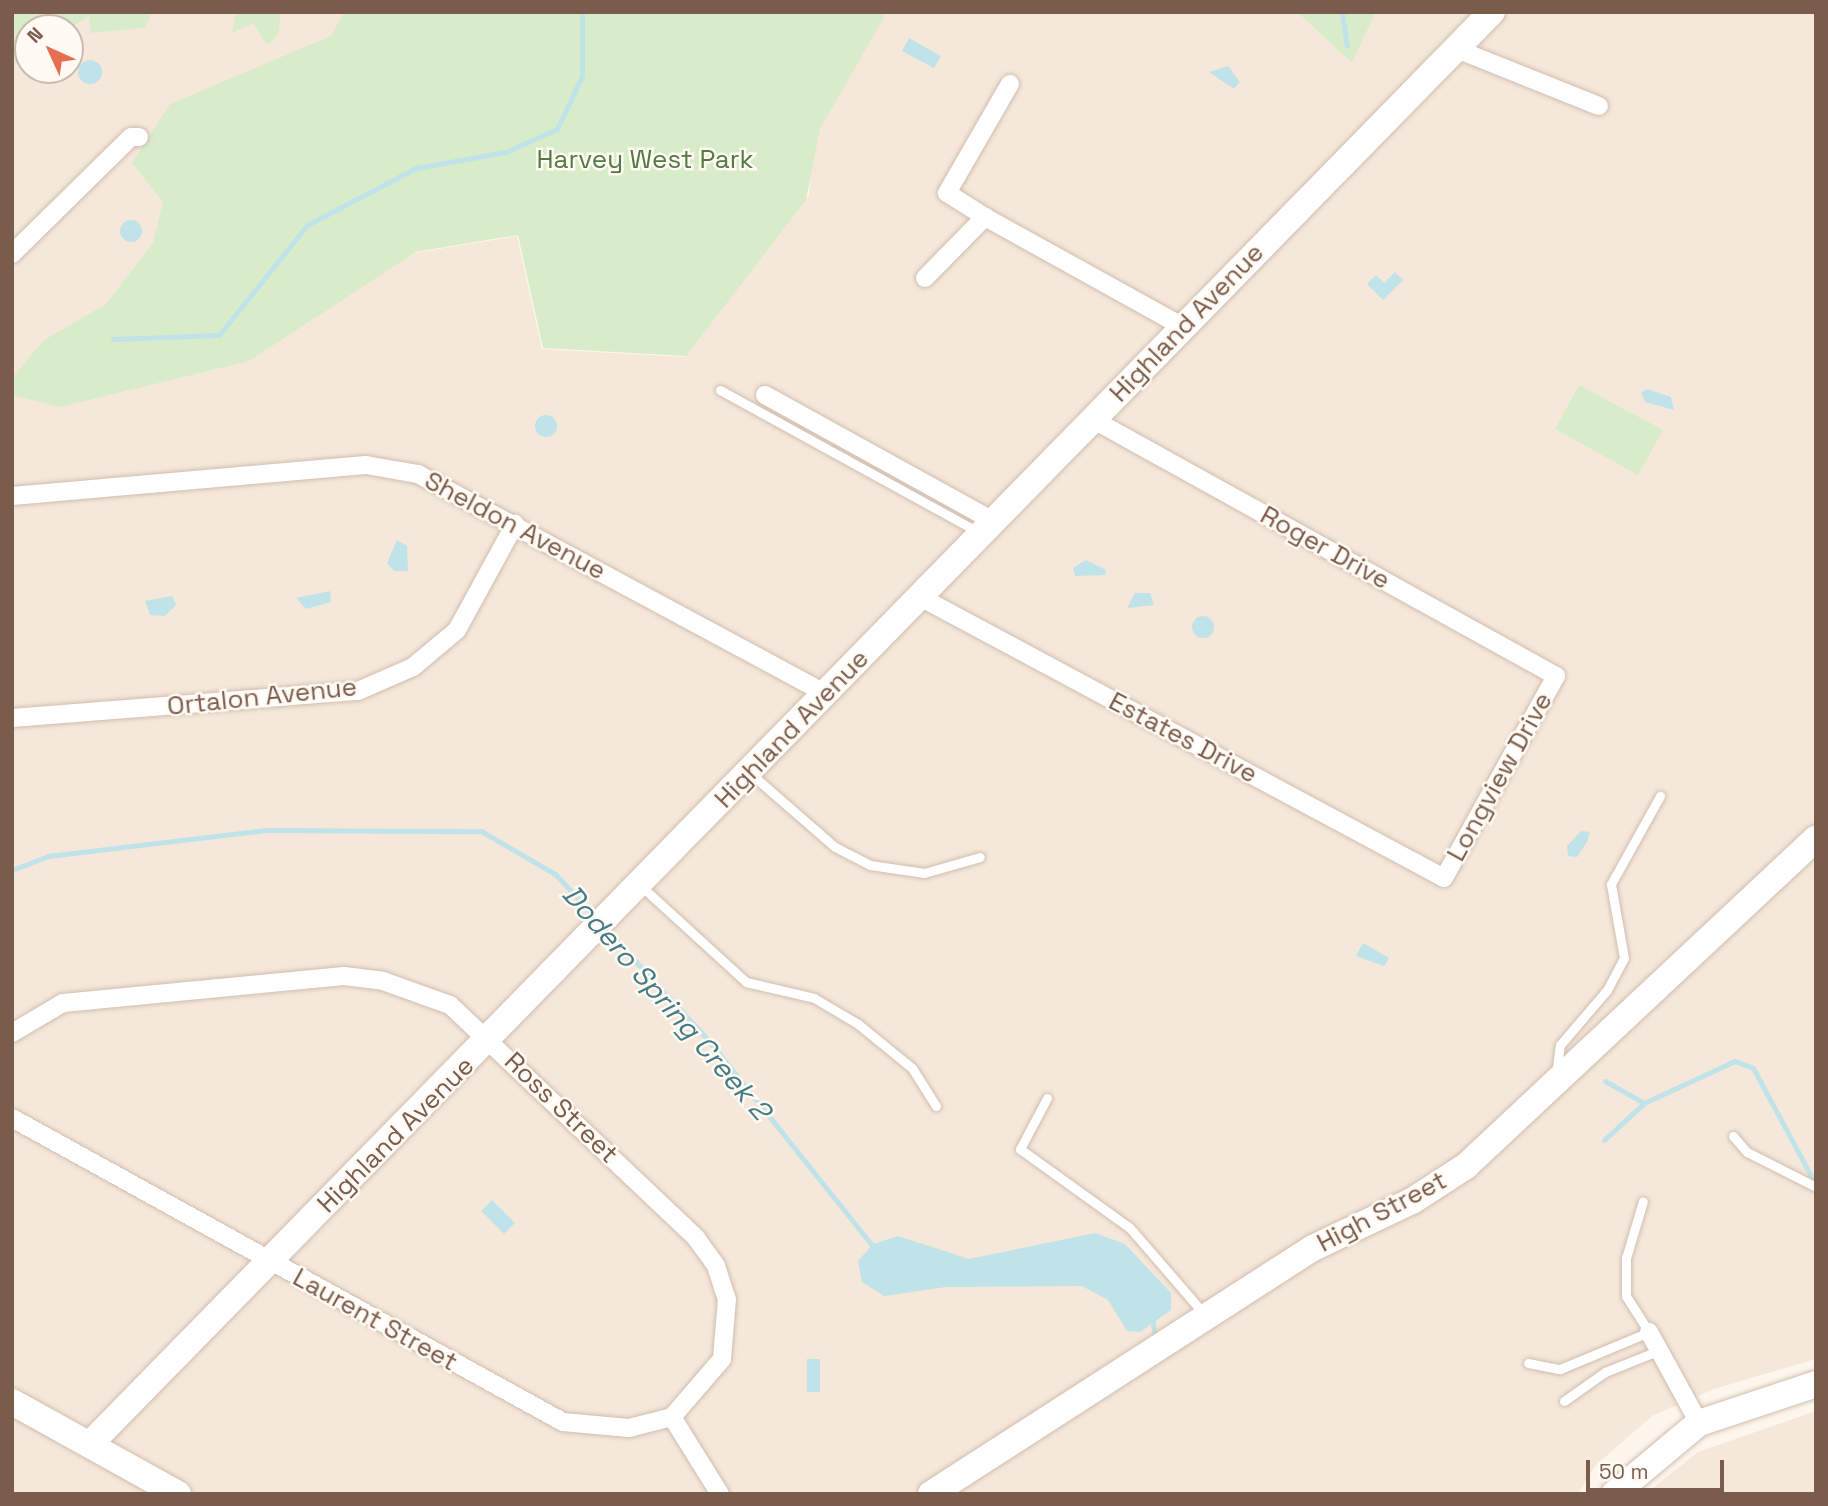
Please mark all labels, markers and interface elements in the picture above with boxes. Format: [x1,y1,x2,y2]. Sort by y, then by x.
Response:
north arrow [14,14,84,84]
text: N [22,22,49,49]
park label: Harvey West Park [536,144,754,176]
street label: Highland Avenue [1103,237,1271,409]
street label: Sheldon Avenue [419,465,611,587]
street label: Roger Drive [1255,500,1395,596]
street label: Highland Avenue [708,643,876,815]
street label: Ortalon Avenue [165,672,359,722]
street label: Estates Drive [1103,686,1263,790]
street label: Longview Drive [1441,687,1559,867]
water label: Dodero Spring Creek 2 [556,878,778,1126]
street label: Ross Street [498,1046,624,1170]
street label: Highland Avenue [311,1050,481,1220]
street label: High Street [1312,1165,1452,1259]
street label: Laurent Street [287,1262,463,1378]
scale bar [1590,1446,1728,1490]
text: 50 m [1599,1458,1649,1485]

